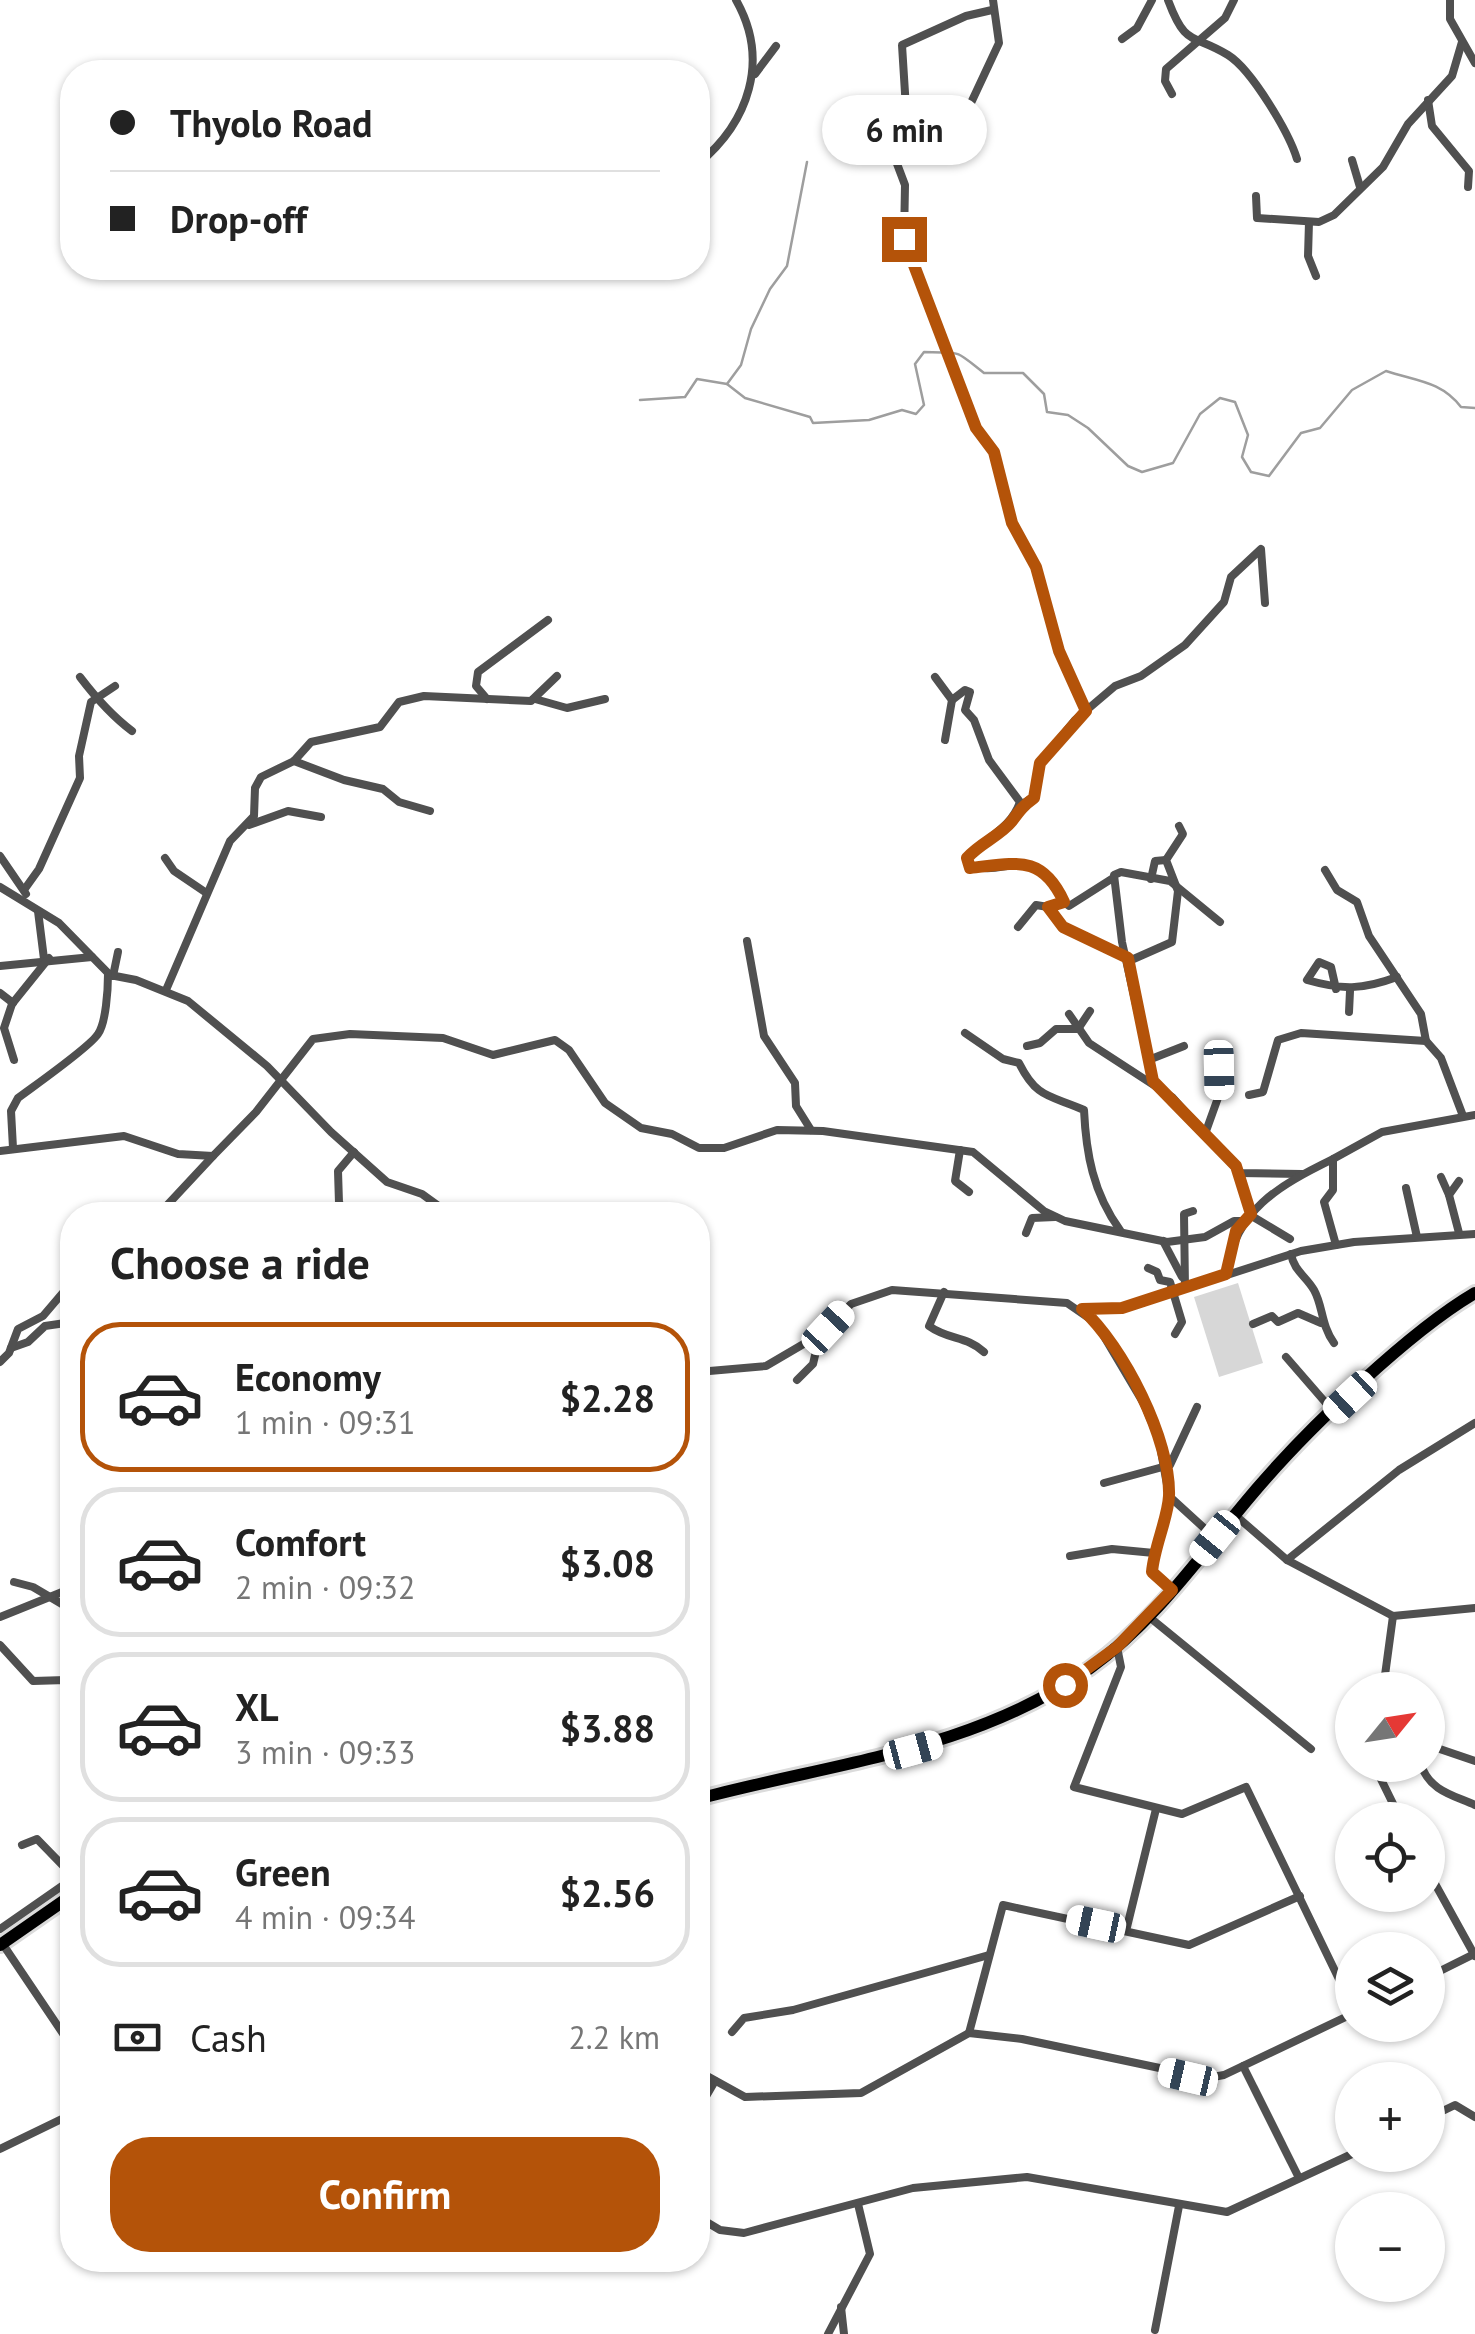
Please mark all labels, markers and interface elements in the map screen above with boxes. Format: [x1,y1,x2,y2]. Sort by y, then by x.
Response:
callout: 6 min [822,94,986,164]
text: Thyolo Road [170,98,373,147]
text: 6 min [865,109,944,151]
text: Drop-off [170,194,307,243]
route end [882,217,927,262]
car [1203,1040,1235,1100]
text: Choose a ride [110,1233,370,1291]
car [797,1296,859,1360]
icon: car [115,1352,205,1442]
text: Economy [235,1352,381,1401]
car [1318,1366,1382,1428]
text: $2.28 [559,1373,655,1422]
text: 1 min · 09:31 [235,1401,415,1443]
car [1184,1505,1246,1571]
icon: car [115,1517,205,1607]
text: Comfort [235,1517,366,1566]
text: $3.08 [559,1538,655,1587]
text: 2 min · 09:32 [235,1566,415,1608]
route start [1043,1663,1088,1708]
north arrow [1335,1672,1445,1782]
map controls [1335,1672,1445,2302]
icon: car [115,1682,205,1772]
text: XL [235,1682,279,1731]
text: $3.88 [559,1703,655,1752]
car [880,1728,946,1772]
text: 3 min · 09:33 [235,1731,415,1773]
button: locate [1335,1802,1445,1912]
icon: car [115,1847,205,1937]
text: Green [235,1847,331,1896]
text: $2.56 [559,1868,655,1917]
text: 4 min · 09:34 [235,1896,415,1938]
car [1064,1903,1128,1945]
button: layers [1335,1932,1445,2042]
icon: cash [110,2010,165,2065]
text: Cash [190,2013,267,2062]
text: 2.2 km [568,2016,660,2058]
car [1155,2056,1221,2098]
button: + [1335,2062,1445,2172]
button: Confirm [110,2137,660,2252]
button: − [1335,2192,1445,2302]

